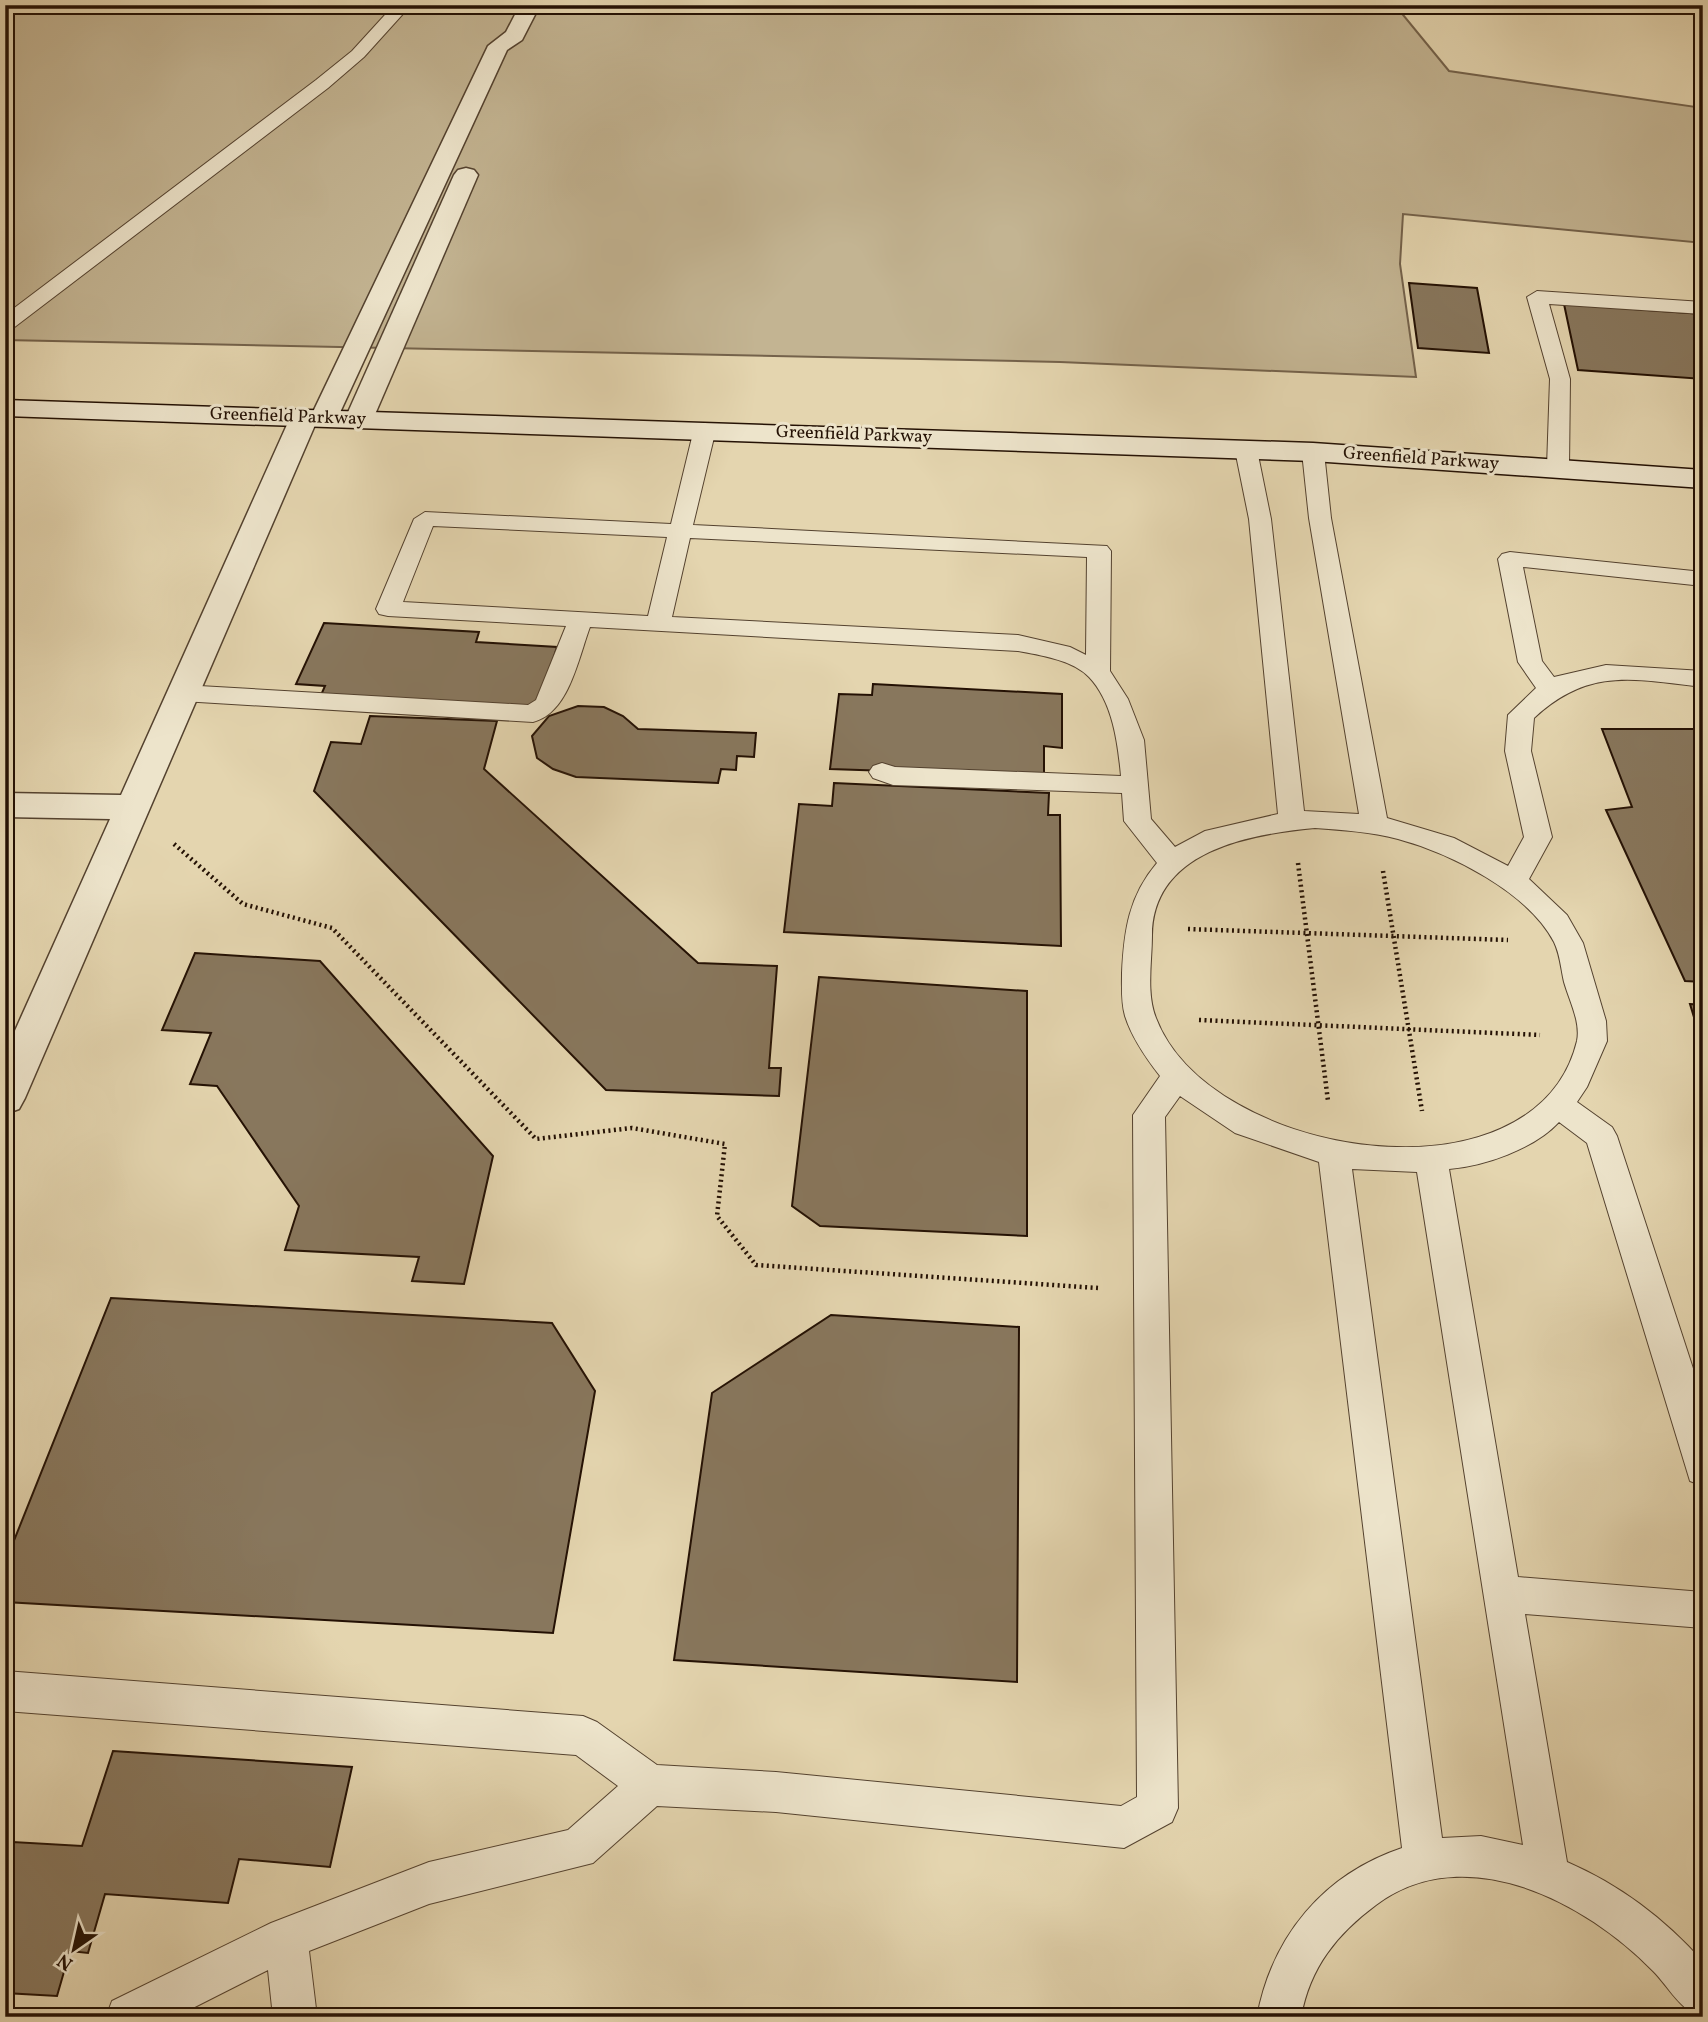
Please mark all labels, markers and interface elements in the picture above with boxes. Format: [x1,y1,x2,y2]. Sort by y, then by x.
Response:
street label: Greenfield Parkway [209,402,367,432]
street label: Greenfield Parkway [775,420,933,450]
street label: Greenfield Parkway [1342,441,1500,477]
north arrow [38,1913,108,1983]
text: N [52,1947,79,1976]

